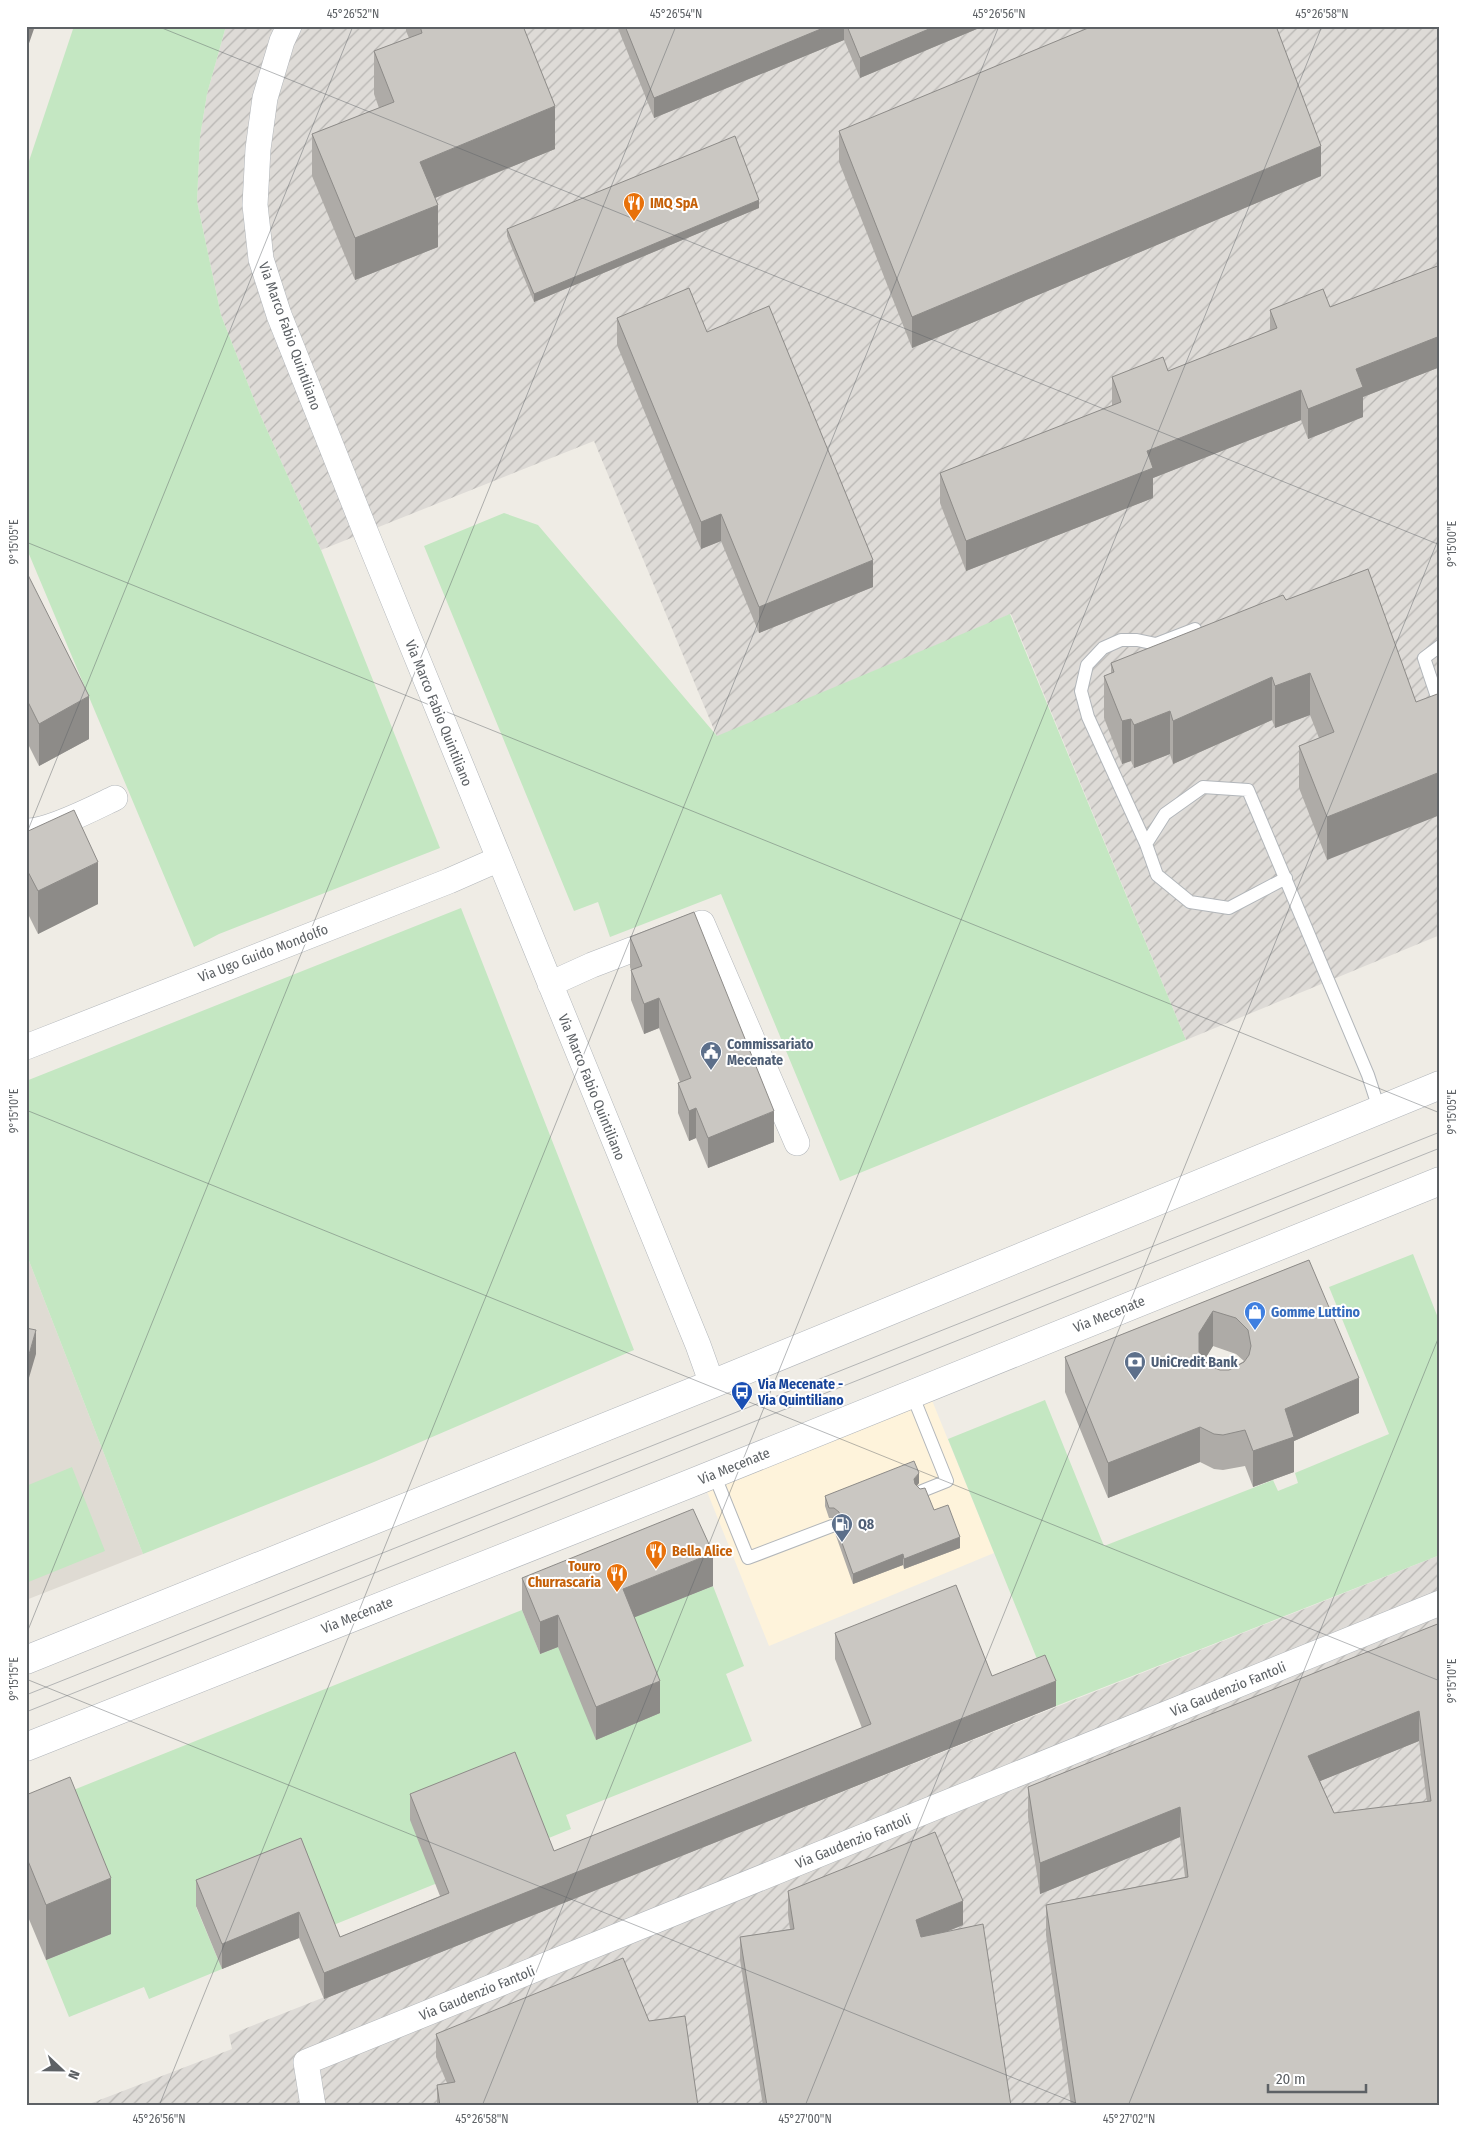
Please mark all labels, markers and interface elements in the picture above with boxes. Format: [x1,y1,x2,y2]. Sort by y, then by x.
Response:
text: 45°26'52"N [327,7,379,21]
text: 45°26'54"N [650,7,702,21]
text: 45°26'56"N [972,7,1026,21]
text: 45°26'58"N [1295,7,1349,21]
restaurant icon: IMQ SpA [622,191,646,222]
place label: IMQ SpA [650,195,698,212]
street label: Via Marco Fabio Quintiliano [255,260,324,412]
text: 9°15'05"E [7,519,21,565]
text: 9°15'00"E [1445,521,1459,567]
street label: Via Marco Fabio Quintiliano [401,638,476,789]
street label: Via Ugo Guido Mondolfo [196,921,331,986]
street label: Via Marco Fabio Quintiliano [554,1012,629,1163]
place label: Commissariato Mecenate [727,1036,814,1069]
public building icon: Commissariato Mecenate [699,1040,723,1071]
text: 9°15'10"E [7,1088,21,1133]
text: 9°15'05"E [1445,1089,1459,1135]
street label: Via Mecenate [1071,1292,1148,1337]
shop icon: Gomme Luttino [1243,1300,1267,1331]
place label: Gomme Luttino [1271,1304,1360,1321]
bank icon: UniCredit Bank [1123,1350,1147,1381]
place label: UniCredit Bank [1151,1354,1238,1371]
place label: Via Mecenate - Via Quintiliano [757,1376,844,1409]
bus stop icon: Via Mecenate - Via Quintiliano [730,1380,754,1411]
street label: Via Mecenate [696,1444,773,1489]
fuel station icon: Q8 [830,1512,854,1543]
place label: Q8 [858,1516,875,1533]
restaurant icon: Bella Alice [644,1539,668,1570]
place label: Bella Alice [672,1543,732,1560]
place label: Touro Churrascaria [528,1558,602,1591]
restaurant icon: Touro Churrascaria [605,1562,629,1593]
street label: Via Mecenate [319,1593,396,1638]
text: 9°15'15"E [7,1657,21,1701]
text: 9°15'10"E [1445,1658,1459,1703]
street label: Via Gaudenzio Fantoli [1168,1659,1288,1720]
street label: Via Gaudenzio Fantoli [793,1811,913,1872]
street label: Via Gaudenzio Fantoli [417,1963,537,2024]
north arrow [38,2044,88,2094]
scale bar [1268,2062,1366,2094]
text: N [64,2068,83,2082]
text: 20 m [1276,2070,1306,2088]
text: 45°26'56"N [132,2112,186,2126]
text: 45°26'58"N [455,2112,509,2126]
text: 45°27'00"N [778,2112,832,2126]
text: 45°27'02"N [1103,2112,1155,2126]

